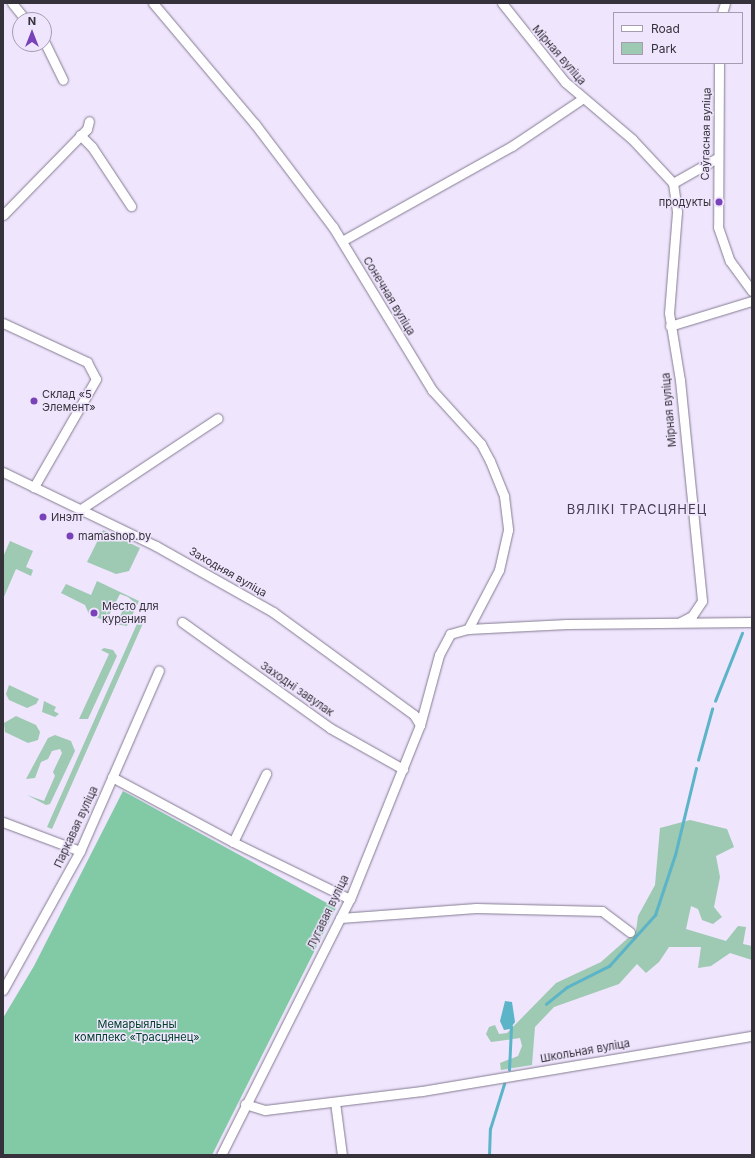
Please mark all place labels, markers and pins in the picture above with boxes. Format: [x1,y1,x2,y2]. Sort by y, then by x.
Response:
place label: продукты [659,195,711,209]
marker: продукты [714,197,724,207]
place label: Склад «5 Элемент» [42,388,96,414]
marker: Склад «5 Элемент» [29,396,39,406]
place label: Инэлт [51,510,83,524]
marker: Инэлт [38,512,48,522]
place label: mamashop.by [78,529,151,543]
marker: mamashop.by [65,531,75,541]
place label: Место для курения [102,600,159,626]
marker: Место для курения [89,608,99,618]

